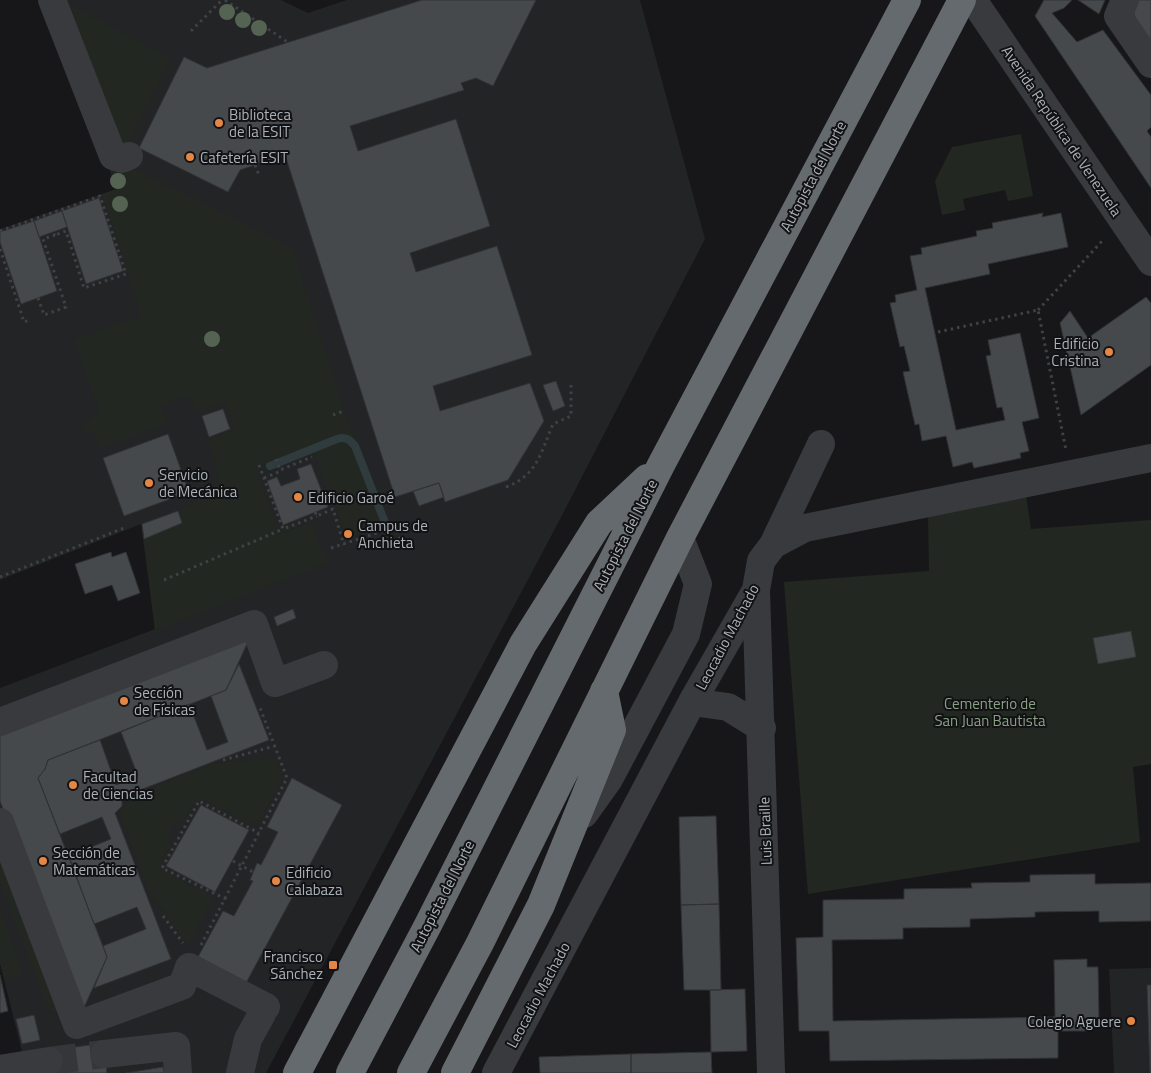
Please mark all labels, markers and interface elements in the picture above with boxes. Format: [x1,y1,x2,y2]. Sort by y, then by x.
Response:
street label: Avenida República de Venezuela [996,41,1128,221]
place label: Biblioteca de la ESIT [229,103,291,143]
street label: Autopista del Norte [774,116,852,236]
marker: Biblioteca de la ESIT [213,117,225,129]
place label: Cafetería ESIT [200,146,288,169]
marker: Cafetería ESIT [184,151,196,163]
place label: Edificio Cristina [1051,332,1099,372]
marker: Edificio Cristina [1103,346,1115,358]
place label: Servicio de Mecánica [159,463,238,503]
street label: Autopista del Norte [587,475,663,595]
marker: Servicio de Mecánica [143,477,155,489]
place label: Edificio Garoé [308,486,394,509]
marker: Edificio Garoé [292,491,304,503]
place label: Campus de Anchieta [358,514,428,554]
marker: Campus de Anchieta [342,528,354,540]
street label: Leocadio Machado [689,580,765,694]
place label: Sección de Físicas [134,681,195,721]
park label: Cementerio de San Juan Bautista [934,692,1046,732]
marker: Sección de Físicas [118,695,130,707]
place label: Facultad de Ciencias [83,765,153,805]
marker: Facultad de Ciencias [67,779,79,791]
street label: Luis Braille [752,796,778,866]
street label: Autopista del Norte [404,836,480,956]
place label: Sección de Matemáticas [53,841,136,881]
marker: Sección de Matemáticas [37,855,49,867]
place label: Edificio Calabaza [286,861,343,901]
marker: Edificio Calabaza [270,875,282,887]
street label: Leocadio Machado [500,938,576,1052]
place label: Francisco Sánchez [263,945,323,985]
marker: Francisco Sánchez [327,959,339,971]
place label: Colegio Aguere [1027,1010,1121,1033]
marker: Colegio Aguere [1125,1015,1137,1027]

